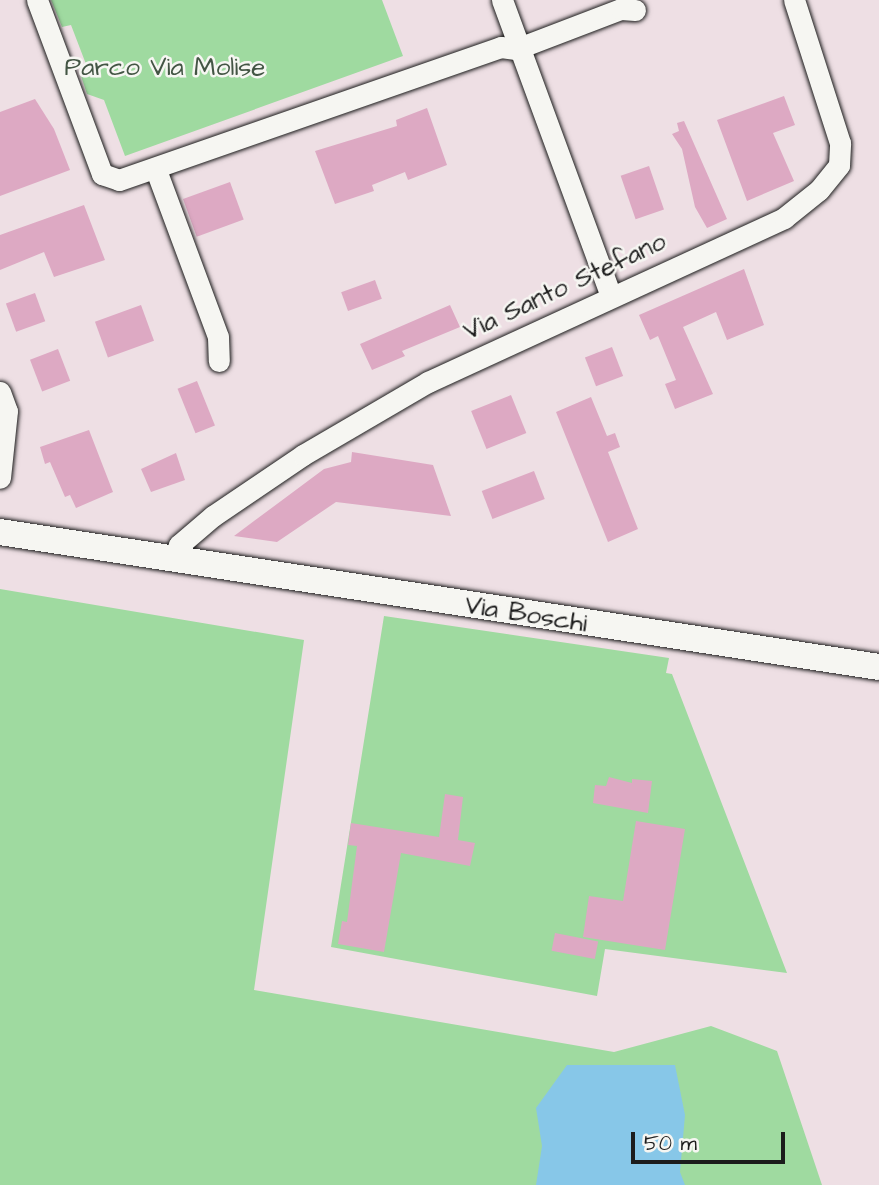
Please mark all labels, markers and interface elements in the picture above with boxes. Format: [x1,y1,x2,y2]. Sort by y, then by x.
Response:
park label: Parco Via Molise [65,52,265,84]
street label: Via Santo Stefano [459,226,671,348]
street label: Via Boschi [463,590,589,640]
scale bar [634,1118,788,1162]
text: 50 m [644,1129,697,1158]

